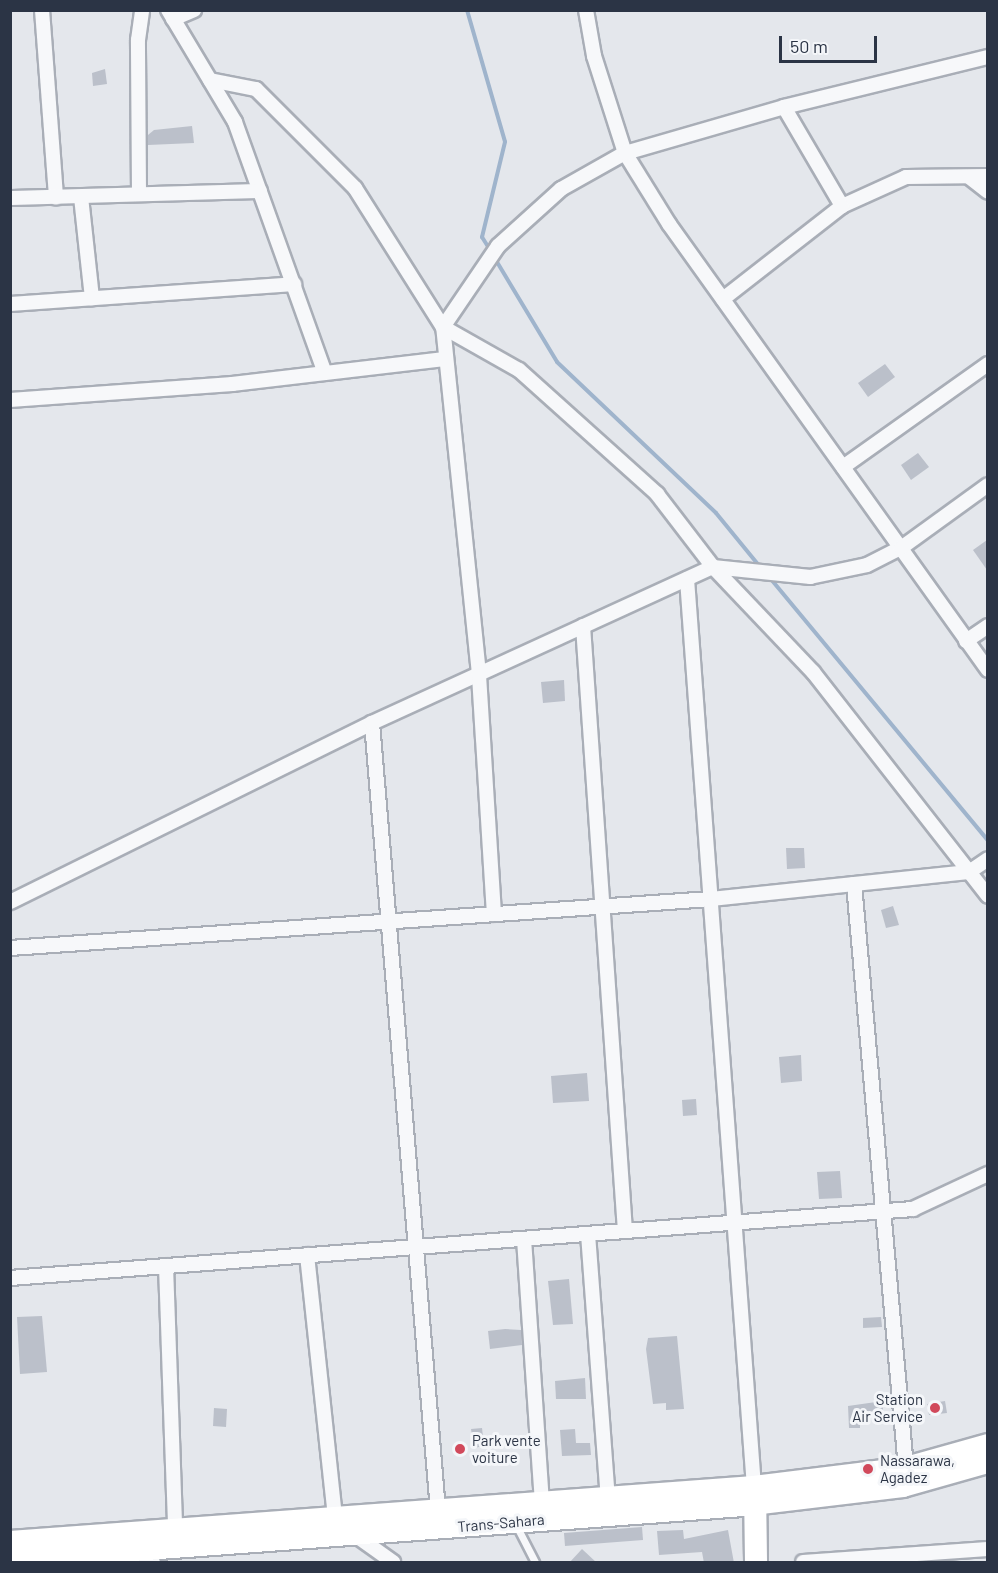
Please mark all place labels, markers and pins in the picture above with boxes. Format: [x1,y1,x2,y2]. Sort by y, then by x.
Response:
place label: Station Air Service [852,1390,923,1425]
marker: Station Air Service [928,1401,942,1415]
place label: Park vente voiture [472,1431,541,1466]
marker: Park vente voiture [453,1442,467,1456]
place label: Nassarawa, Agadez [880,1451,955,1486]
marker: Nassarawa, Agadez [861,1462,875,1476]

